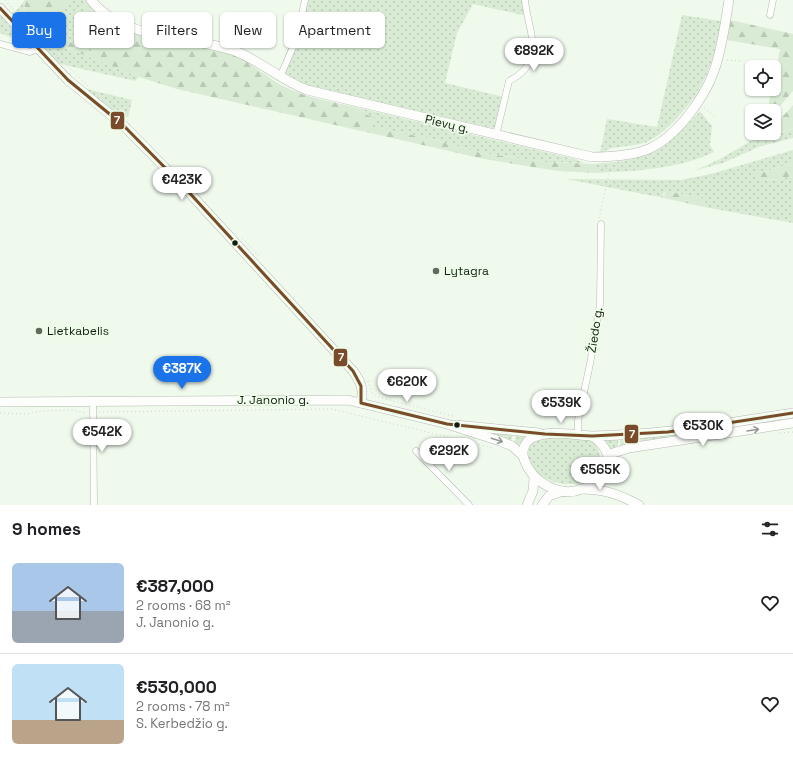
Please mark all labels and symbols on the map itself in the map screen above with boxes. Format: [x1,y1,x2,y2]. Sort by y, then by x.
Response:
pin: €892K [506,38,562,72]
line badge: 7 [110,111,125,130]
street label: Pievų g. [423,111,471,137]
text: 7 [114,113,120,127]
pin: €423K [154,167,210,201]
unlabelled marker [230,238,240,248]
place label: Lytagra [444,263,489,279]
marker: Lytagra [431,266,441,276]
street label: Žiedo g. [584,306,606,354]
place label: Lietkabelis [47,323,109,339]
marker: Lietkabelis [34,326,44,336]
line badge: 7 [333,348,348,367]
text: 7 [338,350,344,364]
pin: €387K [154,356,210,390]
pin: €620K [379,369,435,403]
pin: €539K [533,390,589,424]
street label: J. Janonio g. [237,392,309,408]
pin: €530K [675,413,731,447]
pin: €542K [74,419,130,453]
unlabelled marker [452,420,462,430]
line badge: 7 [624,424,639,444]
one-way arrow [746,425,759,433]
text: 7 [629,427,635,441]
one-way arrow [491,437,504,444]
pin: €292K [421,438,477,472]
pin: €565K [572,457,628,491]

